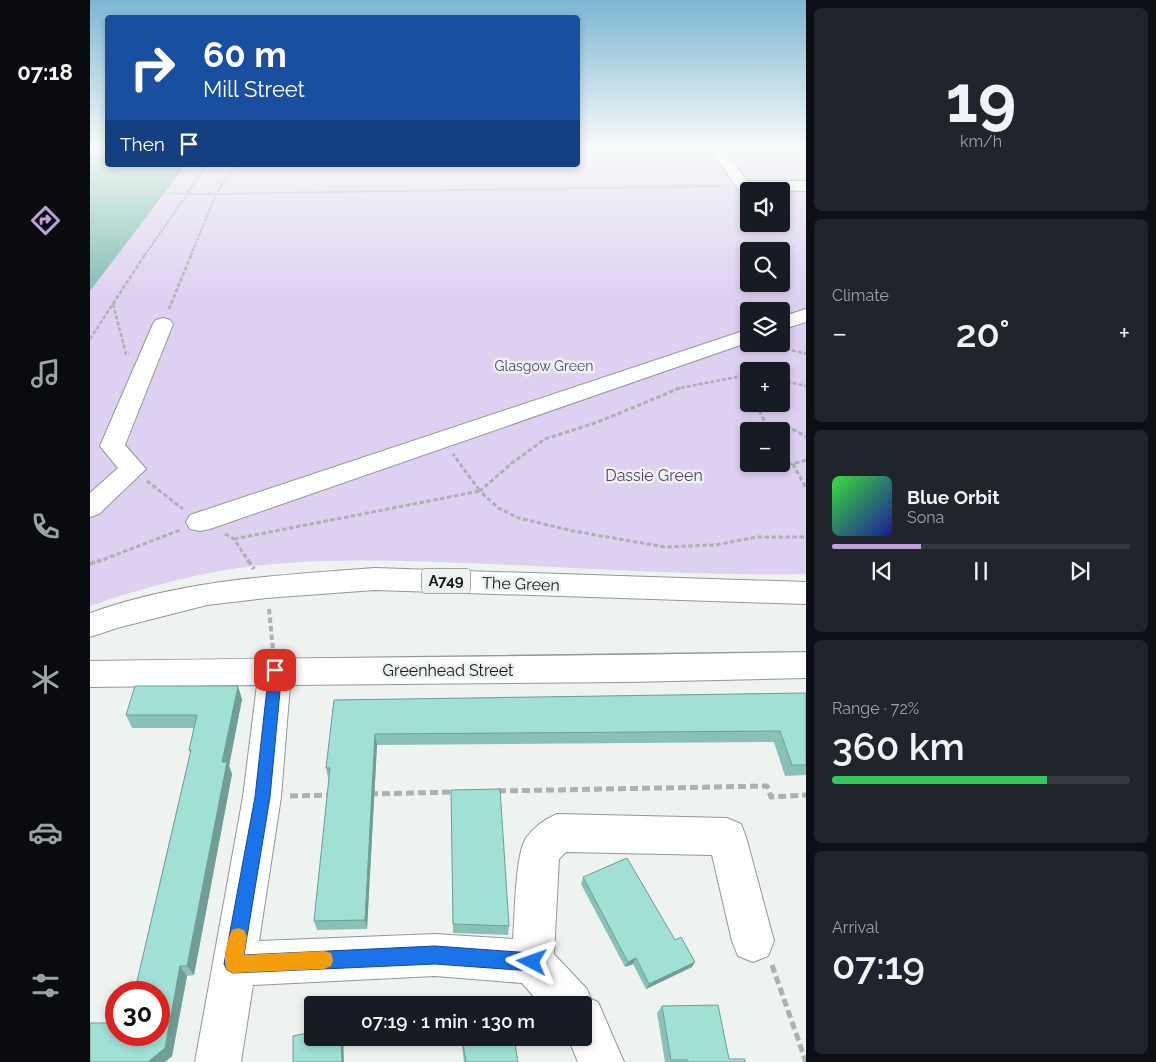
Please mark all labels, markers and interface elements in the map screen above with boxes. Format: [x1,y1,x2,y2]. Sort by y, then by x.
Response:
text: 60 m [203,34,287,75]
icon: right [120,35,185,100]
text: 07:18 [17,59,73,85]
text: 19 [946,61,1016,137]
text: Mill Street [203,76,305,102]
icon: arrive [175,130,203,158]
text: km/h [960,132,1002,151]
text: Then [120,133,165,155]
map controls [740,182,790,472]
button: sound [740,182,790,232]
icon: directions [28,203,63,238]
button: search [740,242,790,292]
text: Climate [832,286,889,305]
button: layers [740,302,790,352]
text: 20° [956,311,1010,356]
text: − [832,317,847,350]
text: + [1118,317,1130,350]
icon: music [28,356,63,391]
park label: Glasgow Green [495,358,593,374]
button: + [740,362,790,412]
button: − [740,422,790,472]
park label: Dassie Green [605,466,703,485]
text: Blue Orbit [907,486,999,508]
text: Sona [907,508,944,527]
icon: phone [28,509,63,544]
icon: previous [868,557,896,585]
icon: pause [967,557,995,585]
icon: next [1066,557,1094,585]
road number: A749 [422,568,470,594]
street label: The Green [482,573,560,595]
pin [254,649,296,691]
icon: arrive [261,656,289,684]
street label: Greenhead Street [383,661,514,680]
icon: climate [28,662,63,697]
text: Range · 72% [832,699,919,718]
text: 360 km [832,724,965,769]
icon: car [28,815,63,850]
text: Arrival [832,918,879,937]
position arrow [505,935,557,987]
text: 07:19 [832,943,925,988]
icon: filters [28,968,63,1003]
speed limit sign: 30 [105,981,170,1046]
text: 07:19 · 1 min · 130 m [361,1010,535,1032]

